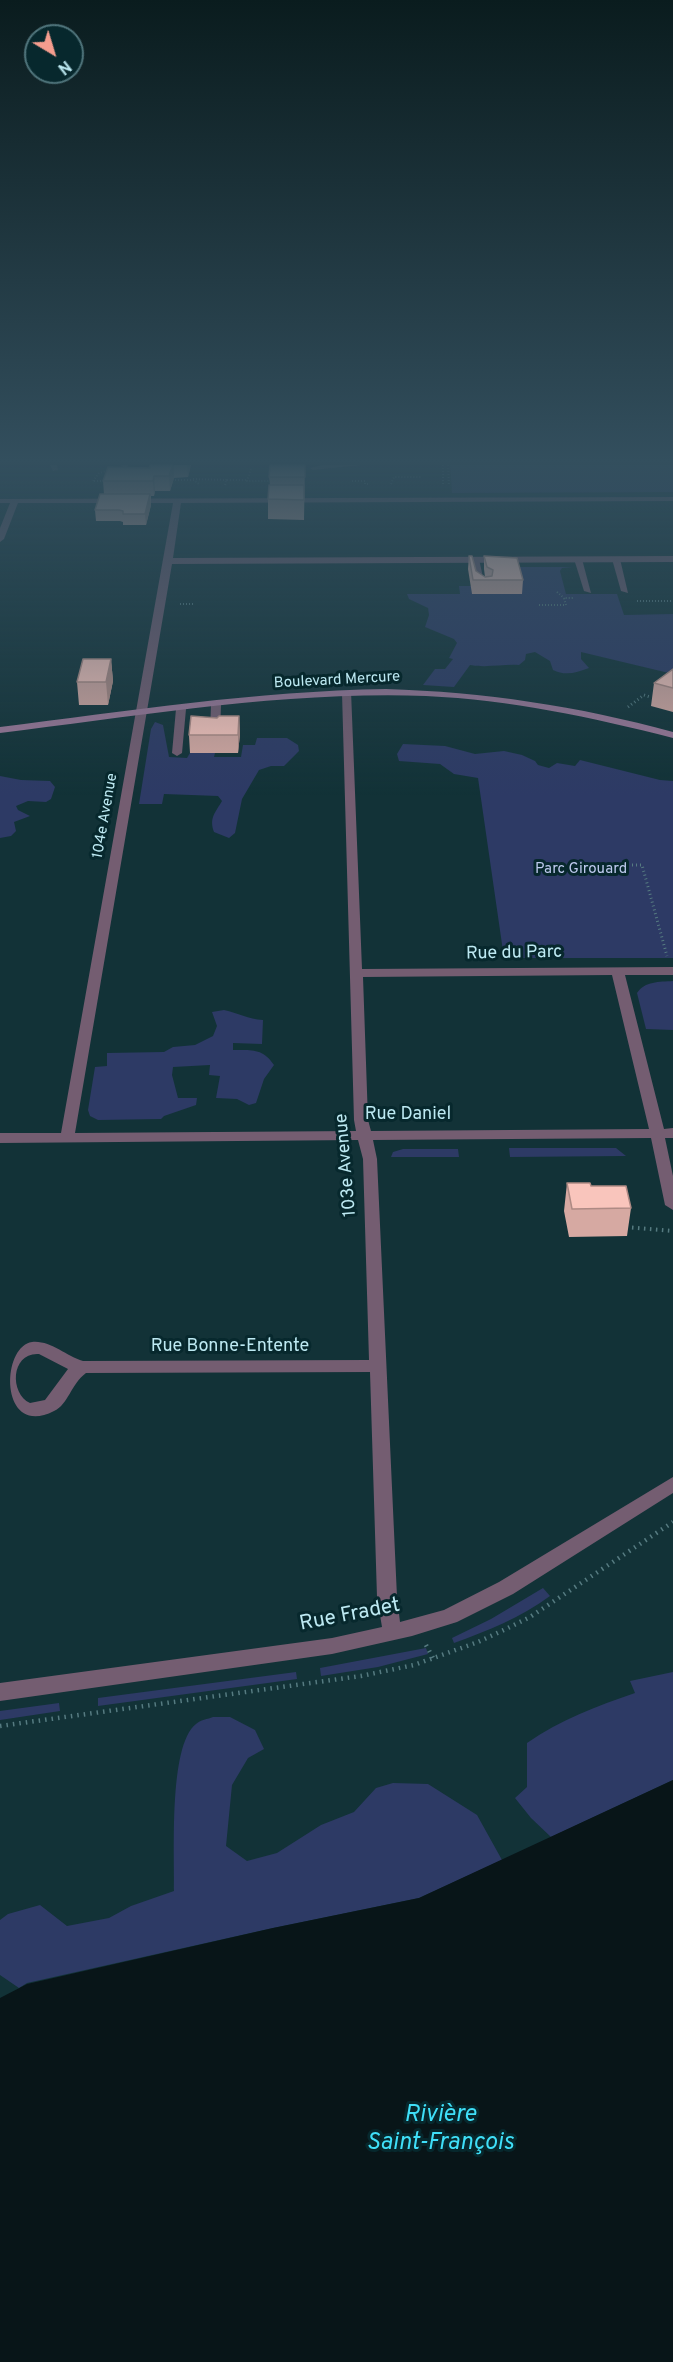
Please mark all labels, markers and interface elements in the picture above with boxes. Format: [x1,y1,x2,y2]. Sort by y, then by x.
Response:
north arrow [24,24,84,84]
text: N [53,55,75,78]
street label: Boulevard Mercure [273,669,401,693]
street label: 104e Avenue [90,772,122,860]
park label: Parc Girouard [535,861,627,879]
street label: Rue du Parc [466,942,562,966]
street label: Rue Daniel [365,1104,451,1126]
street label: 103e Avenue [332,1113,362,1217]
street label: Rue Bonne-Entente [151,1336,309,1358]
street label: Rue Fradet [298,1594,402,1638]
water label: Rivière Saint-François [366,2102,514,2158]

